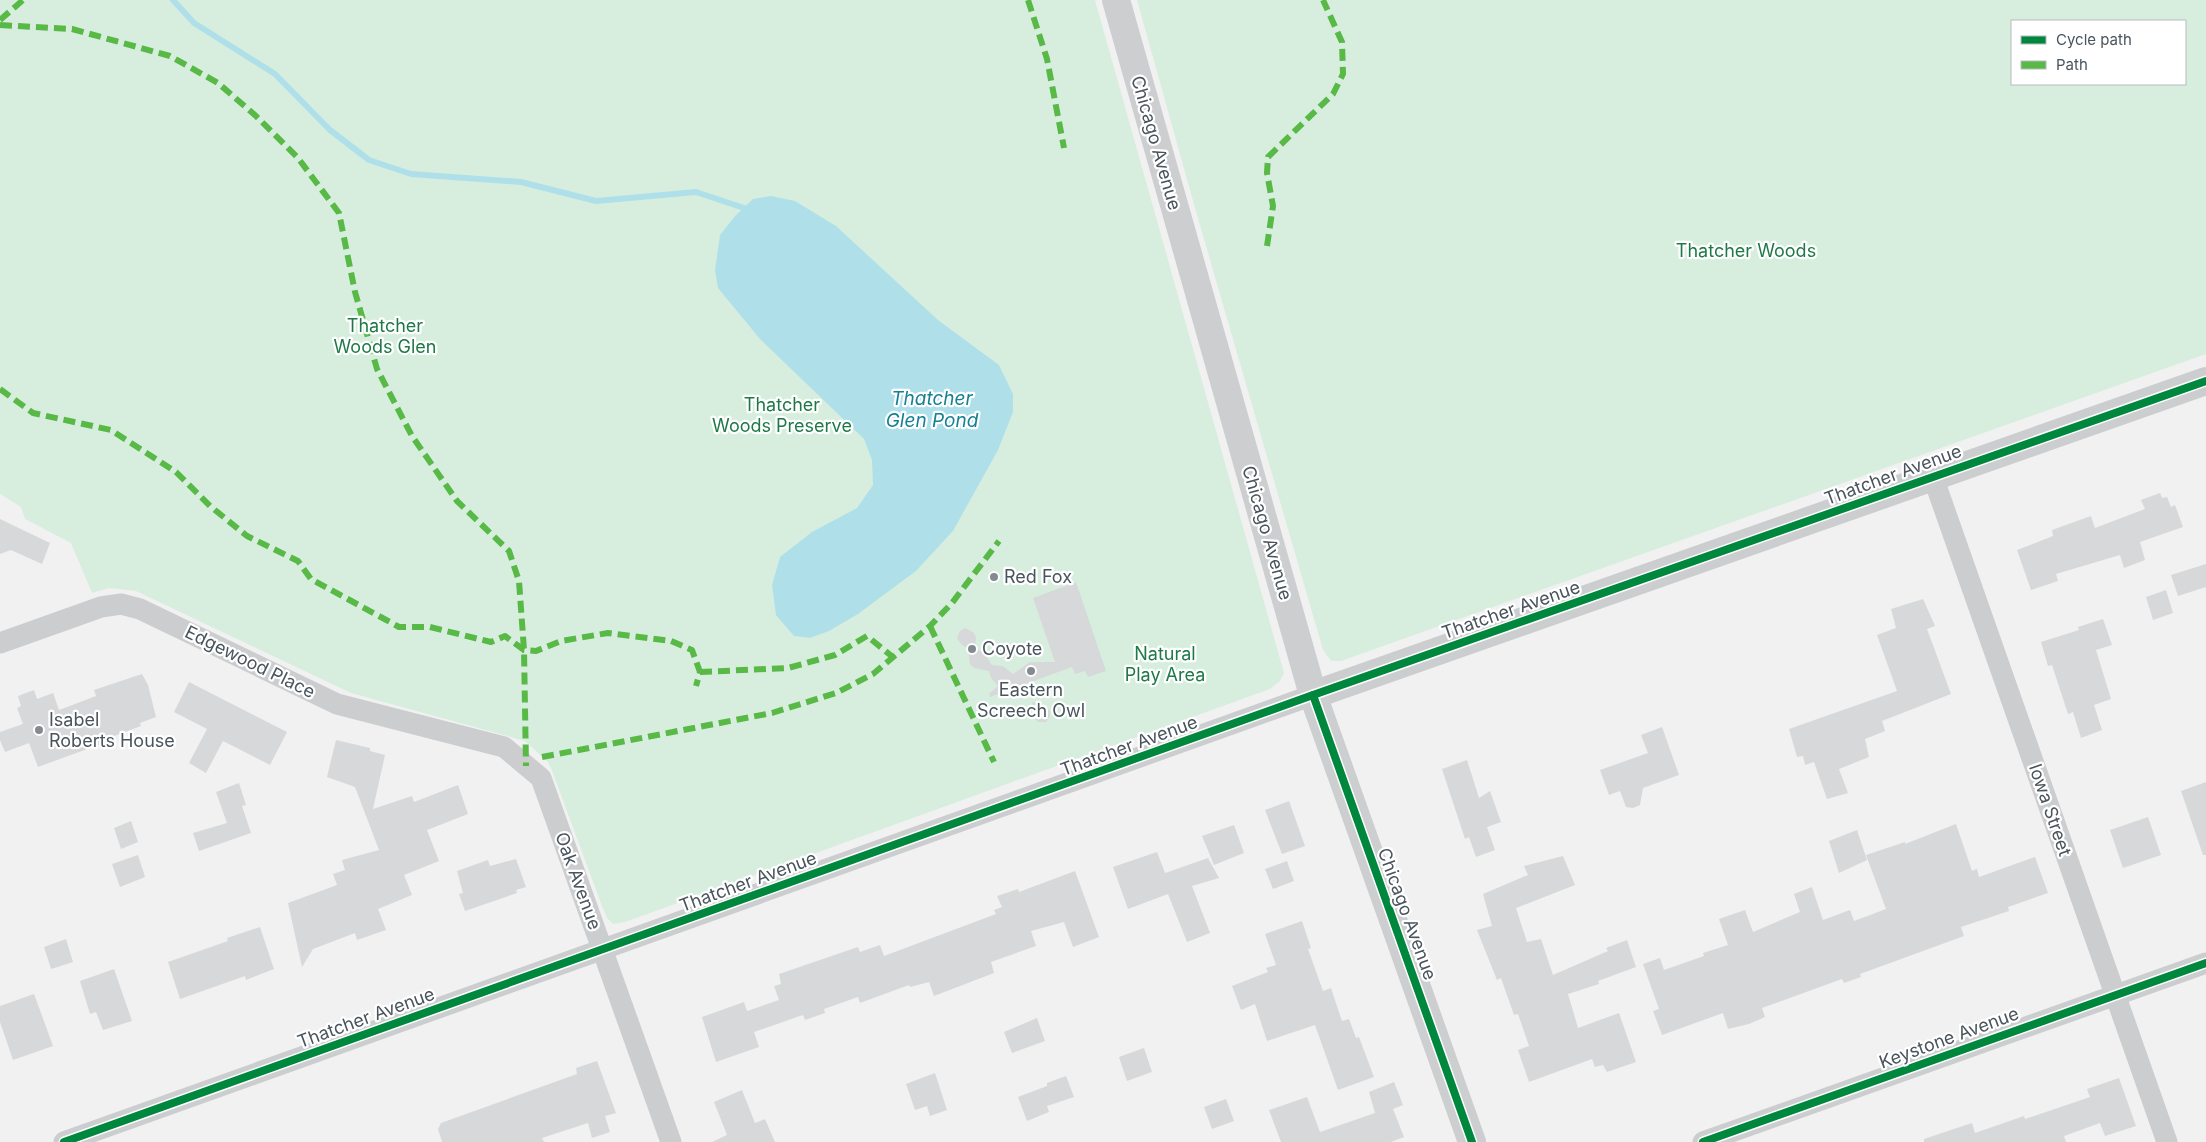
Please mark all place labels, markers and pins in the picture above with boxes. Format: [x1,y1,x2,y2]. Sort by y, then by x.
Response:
place label: Red Fox [1004,566,1072,587]
marker: Red Fox [988,571,1000,583]
place label: Coyote [982,638,1042,659]
marker: Coyote [966,643,978,655]
marker: Eastern Screech Owl [1025,665,1037,677]
place label: Eastern Screech Owl [977,679,1085,721]
place label: Isabel Roberts House [49,709,175,751]
marker: Isabel Roberts House [33,724,45,736]

